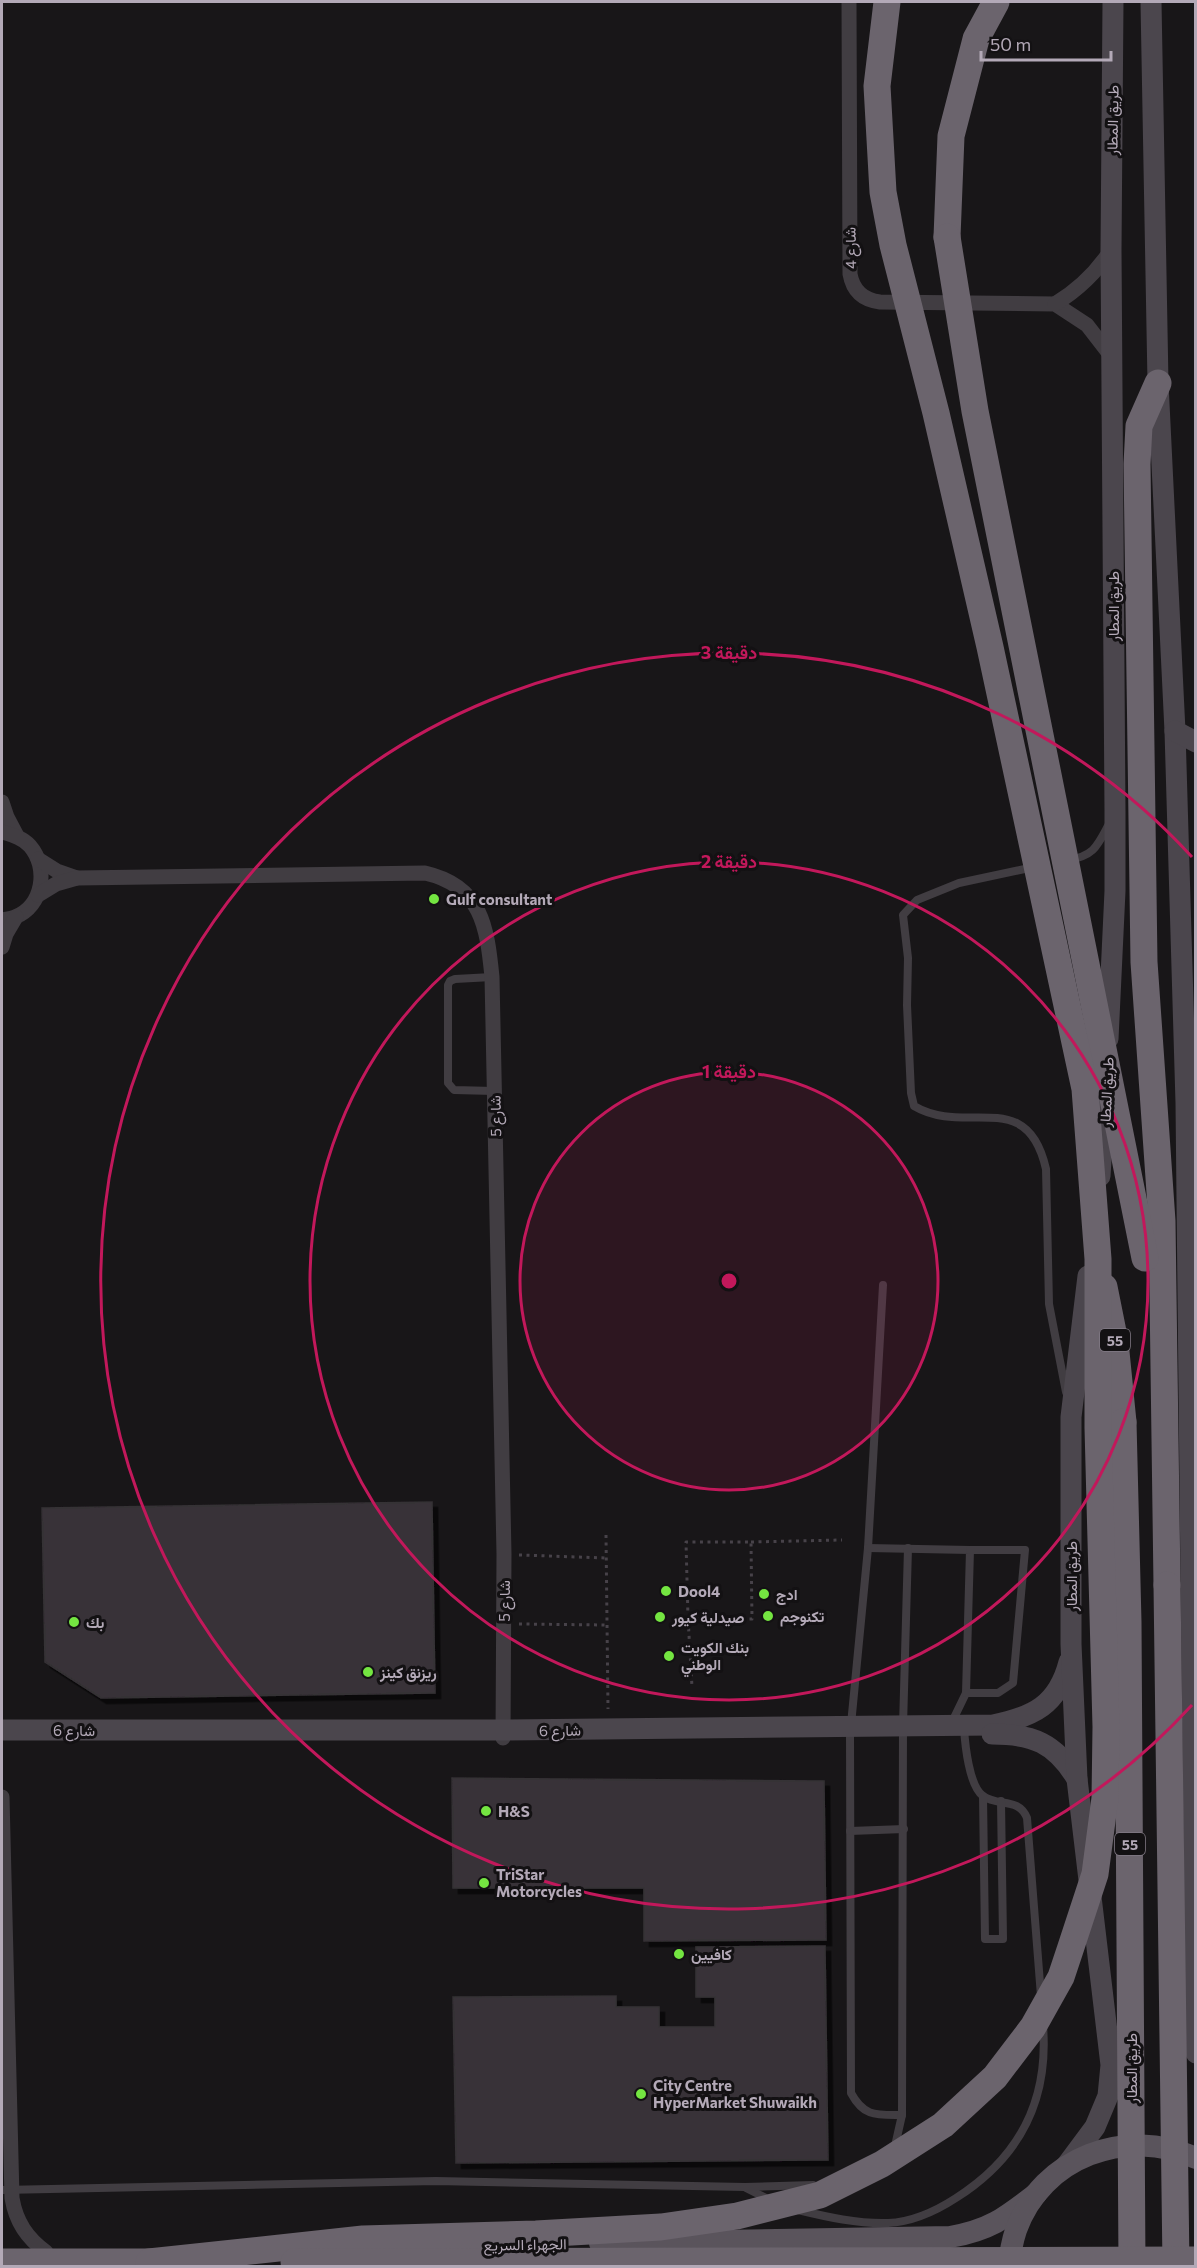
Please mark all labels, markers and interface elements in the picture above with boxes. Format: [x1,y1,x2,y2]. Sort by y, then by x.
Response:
scale bar [981,24,1112,62]
text: 50 m [990,33,1031,55]
street label: طريق المطار [1102,84,1124,156]
street label: شارع 4 [841,227,862,269]
street label: طريق المطار [1104,571,1124,642]
text: 3 دقيقة [701,641,757,664]
text: 2 دقيقة [701,850,757,873]
place label: Gulf consultant [446,890,552,908]
marker: Gulf consultant [427,892,441,906]
street label: طريق المطار [1095,1056,1119,1129]
text: 1 دقيقة [702,1060,756,1083]
street label: شارع 5 [486,1095,507,1137]
centre of rings [719,1271,739,1291]
road number: 55 [1100,1329,1130,1351]
street label: طريق المطار [1062,1541,1082,1612]
street label: شارع 5 [495,1580,516,1622]
place label: Dool4 [678,1582,720,1600]
marker: Dool4 [659,1584,673,1598]
place label: ادج [776,1585,798,1605]
marker: ادج [757,1587,771,1601]
place label: تكنوجم [780,1607,824,1627]
place label: صيدلية كيور [671,1608,745,1627]
marker: تكنوجم [761,1609,775,1623]
marker: صيدلية كيور [653,1610,667,1624]
place label: بك [86,1613,104,1632]
marker: بك [67,1615,81,1629]
place label: بنك الكويت الوطني [681,1638,749,1678]
marker: بنك الكويت الوطني [662,1649,676,1663]
place label: ريزنق كينز [379,1663,437,1682]
marker: ريزنق كينز [361,1665,375,1679]
street label: شارع 6 [53,1721,95,1742]
street label: شارع 6 [539,1721,581,1742]
place label: H&S [498,1802,530,1820]
marker: H&S [479,1804,493,1818]
road number: 55 [1115,1833,1145,1855]
place label: TriStar Motorcycles [496,1865,582,1900]
marker: TriStar Motorcycles [477,1876,491,1890]
place label: كافيين [691,1945,732,1964]
marker: كافيين [672,1947,686,1961]
street label: طريق المطار [1122,2033,1142,2104]
place label: City Centre HyperMarket Shuwaikh [653,2076,817,2111]
marker: City Centre HyperMarket Shuwaikh [634,2087,648,2101]
street label: الجهراء السريع [483,2234,567,2257]

